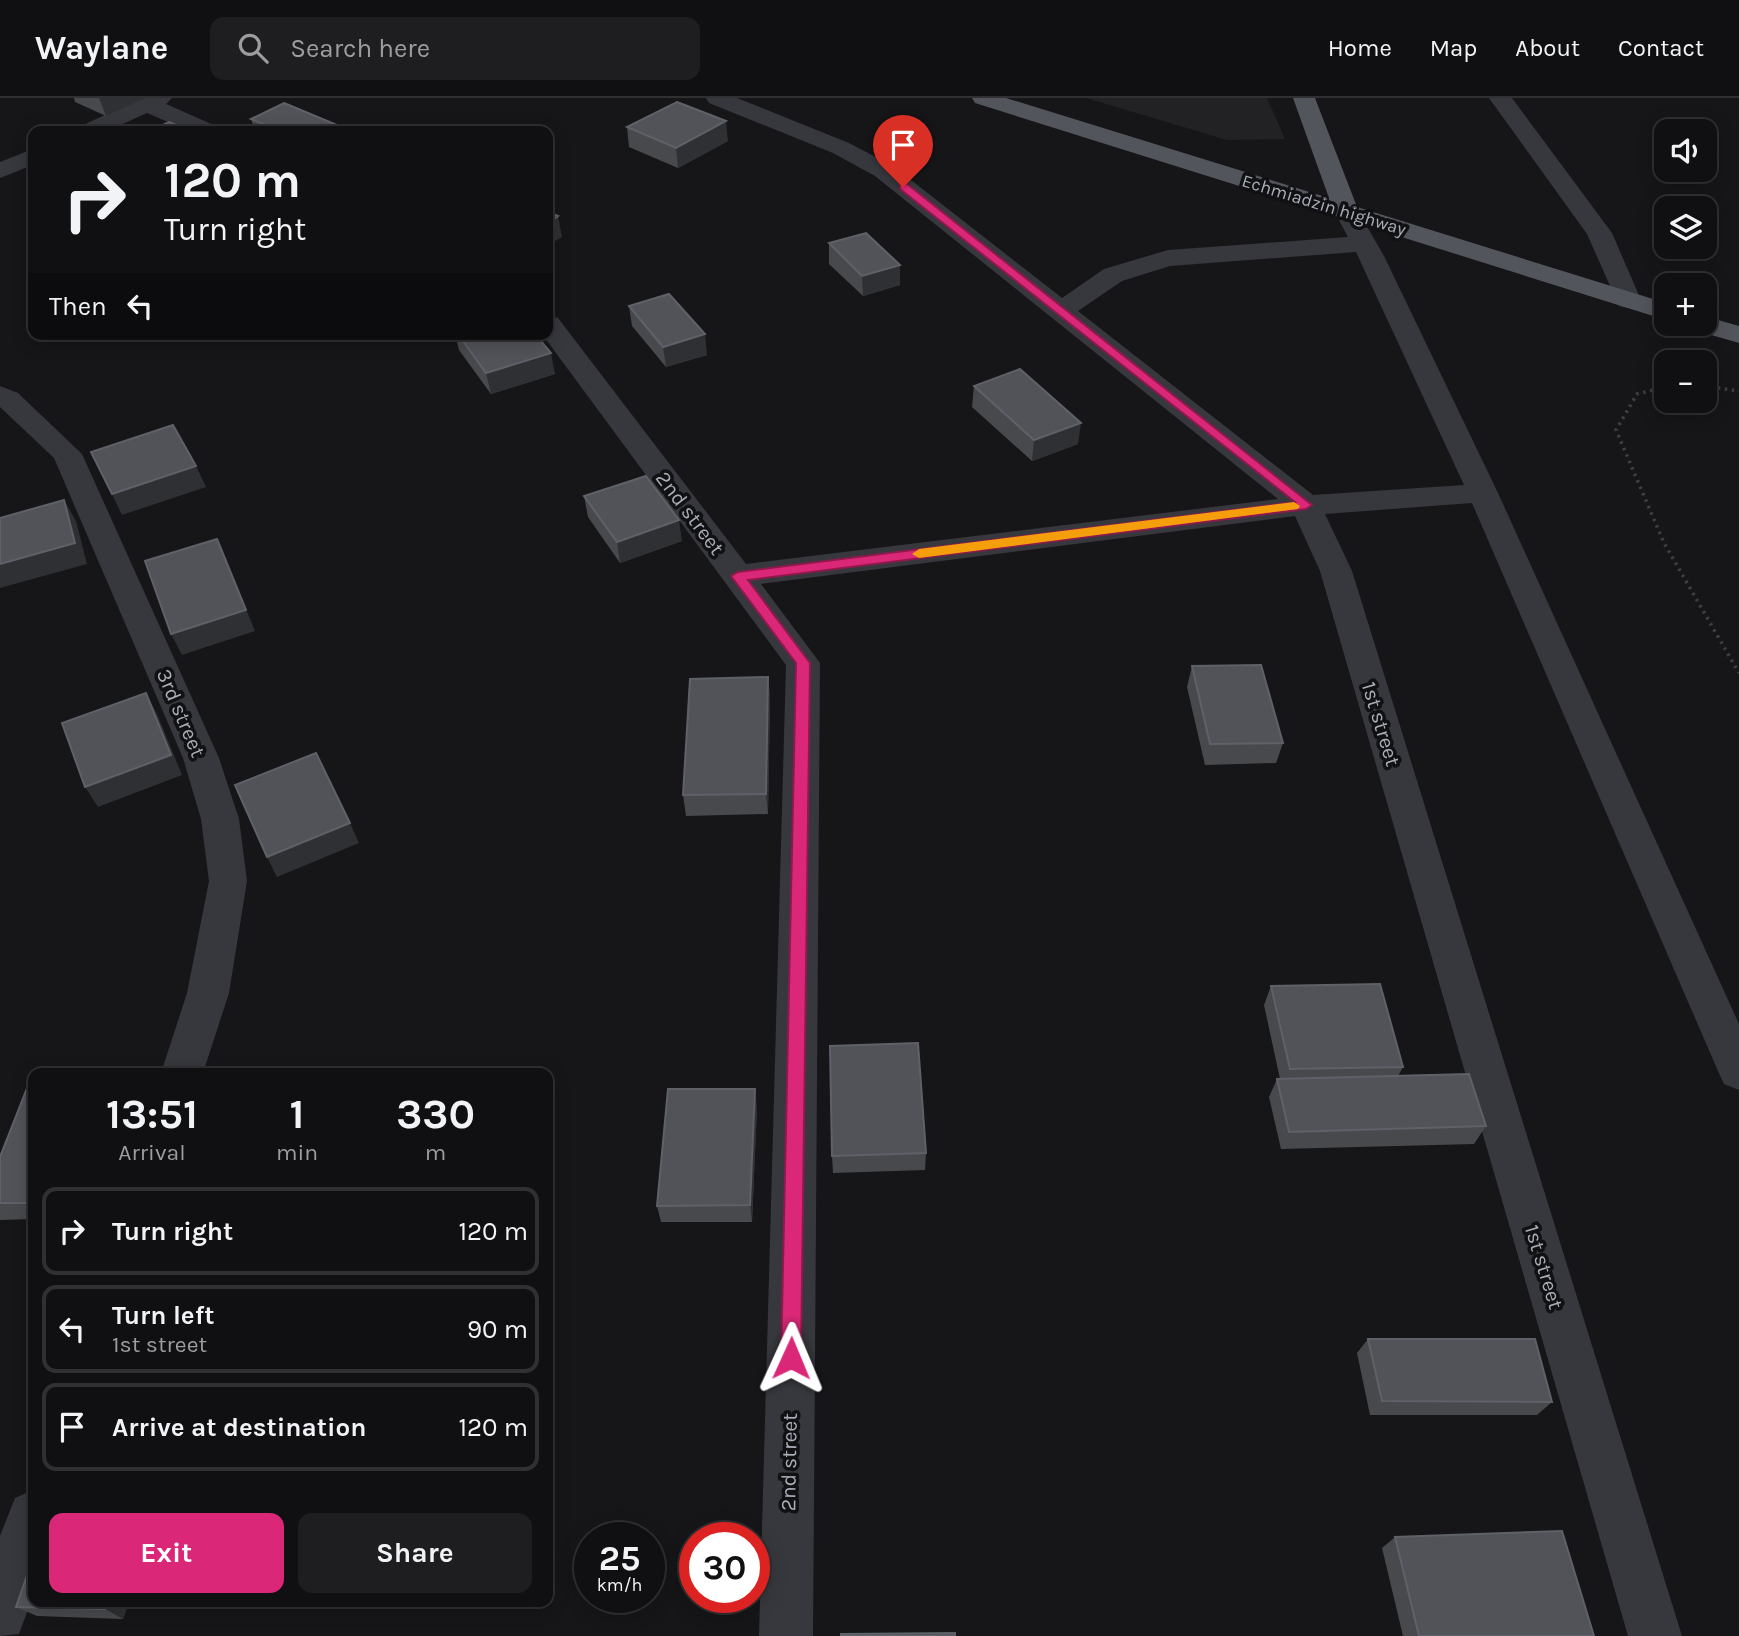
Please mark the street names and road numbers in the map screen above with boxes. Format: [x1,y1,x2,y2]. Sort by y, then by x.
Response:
street label: Echmiadzin highway [1239,170,1409,241]
street label: 2nd street [651,467,729,560]
street label: 3rd street [152,665,210,761]
street label: 1st street [1357,679,1405,769]
street label: 1st street [1520,1222,1568,1312]
street label: 2nd street [776,1413,802,1511]

